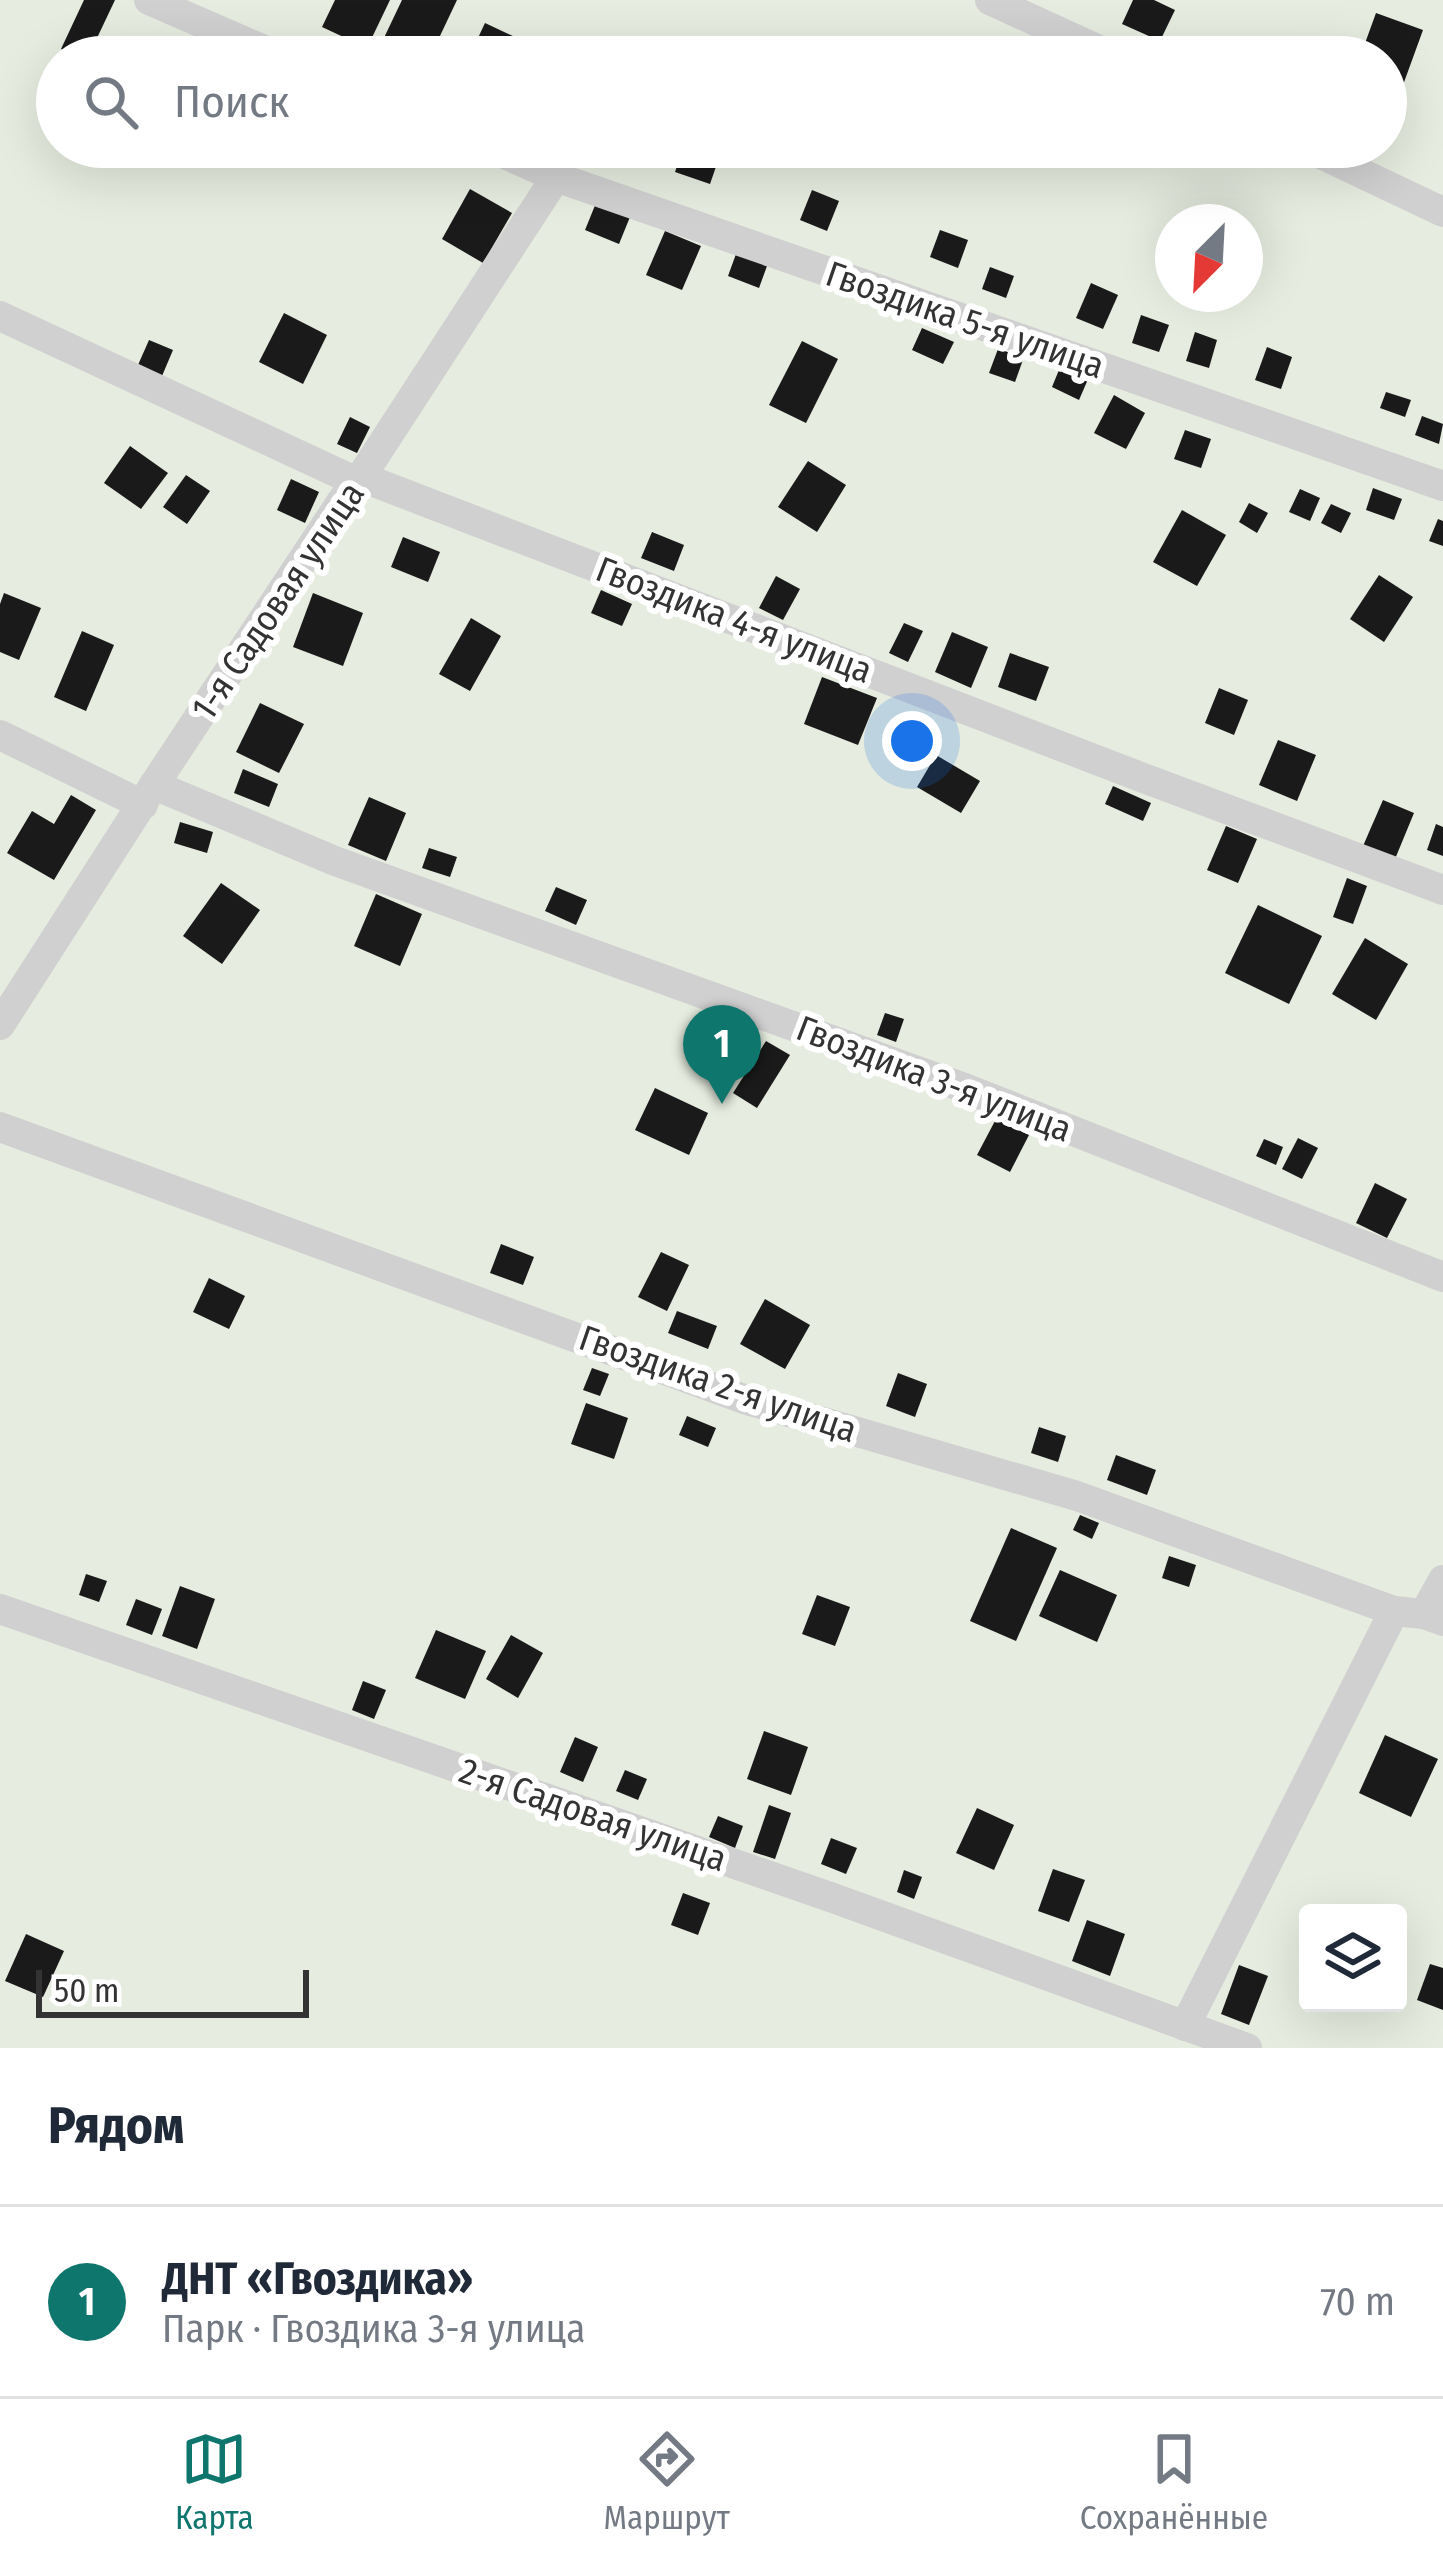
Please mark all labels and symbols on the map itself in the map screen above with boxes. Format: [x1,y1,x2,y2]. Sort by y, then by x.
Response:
north arrow [1155,204,1263,312]
street label: Гвоздика 5-я улица [820,252,1110,388]
street label: 1-я Садовая улица [182,474,374,728]
street label: Гвоздика 4-я улица [590,547,878,693]
your location [882,711,942,771]
pin: 1 [683,1005,761,1104]
street label: Гвоздика 3-я улица [790,1006,1078,1152]
street label: Гвоздика 2-я улица [574,1316,862,1452]
street label: 2-я Садовая улица [454,1749,732,1881]
scale bar [36,1964,309,2017]

